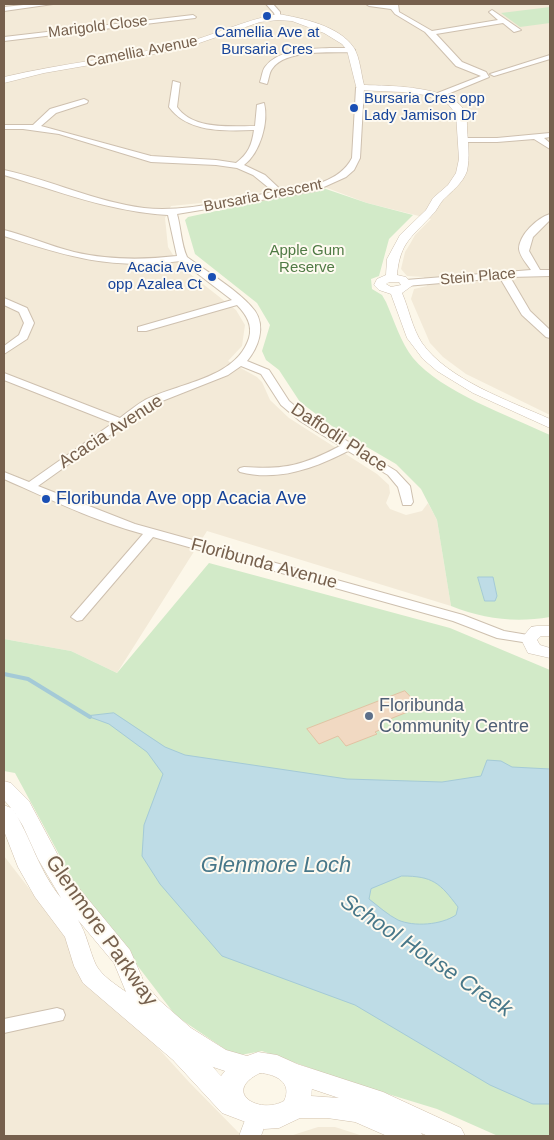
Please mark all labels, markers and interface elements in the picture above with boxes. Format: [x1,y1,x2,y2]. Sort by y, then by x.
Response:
marker: Camellia Ave at Bursaria Cres [261,10,273,22]
street label: Marigold Close [47,12,149,42]
place label: Camellia Ave at Bursaria Cres [215,24,319,59]
street label: Camellia Avenue [85,32,199,72]
place label: Bursaria Cres opp Lady Jamison Dr [364,90,485,125]
marker: Bursaria Cres opp Lady Jamison Dr [348,102,360,114]
street label: Bursaria Crescent [202,176,324,216]
park label: Apple Gum Reserve [269,242,345,277]
place label: Acacia Ave opp Azalea Ct [108,259,202,294]
street label: Stein Place [439,265,517,289]
marker: Acacia Ave opp Azalea Ct [206,271,218,283]
street label: Acacia Avenue [55,390,167,474]
street label: Daffodil Place [287,399,391,477]
place label: Floribunda Ave opp Acacia Ave [56,488,306,510]
marker: Floribunda Ave opp Acacia Ave [40,493,52,505]
street label: Floribunda Avenue [188,534,340,594]
place label: Floribunda Community Centre [379,695,529,738]
marker: Floribunda Community Centre [363,710,375,722]
street label: Glenmore Parkway [39,851,163,1011]
water label: Glenmore Loch [201,853,351,879]
water label: School House Creek [335,889,517,1023]

